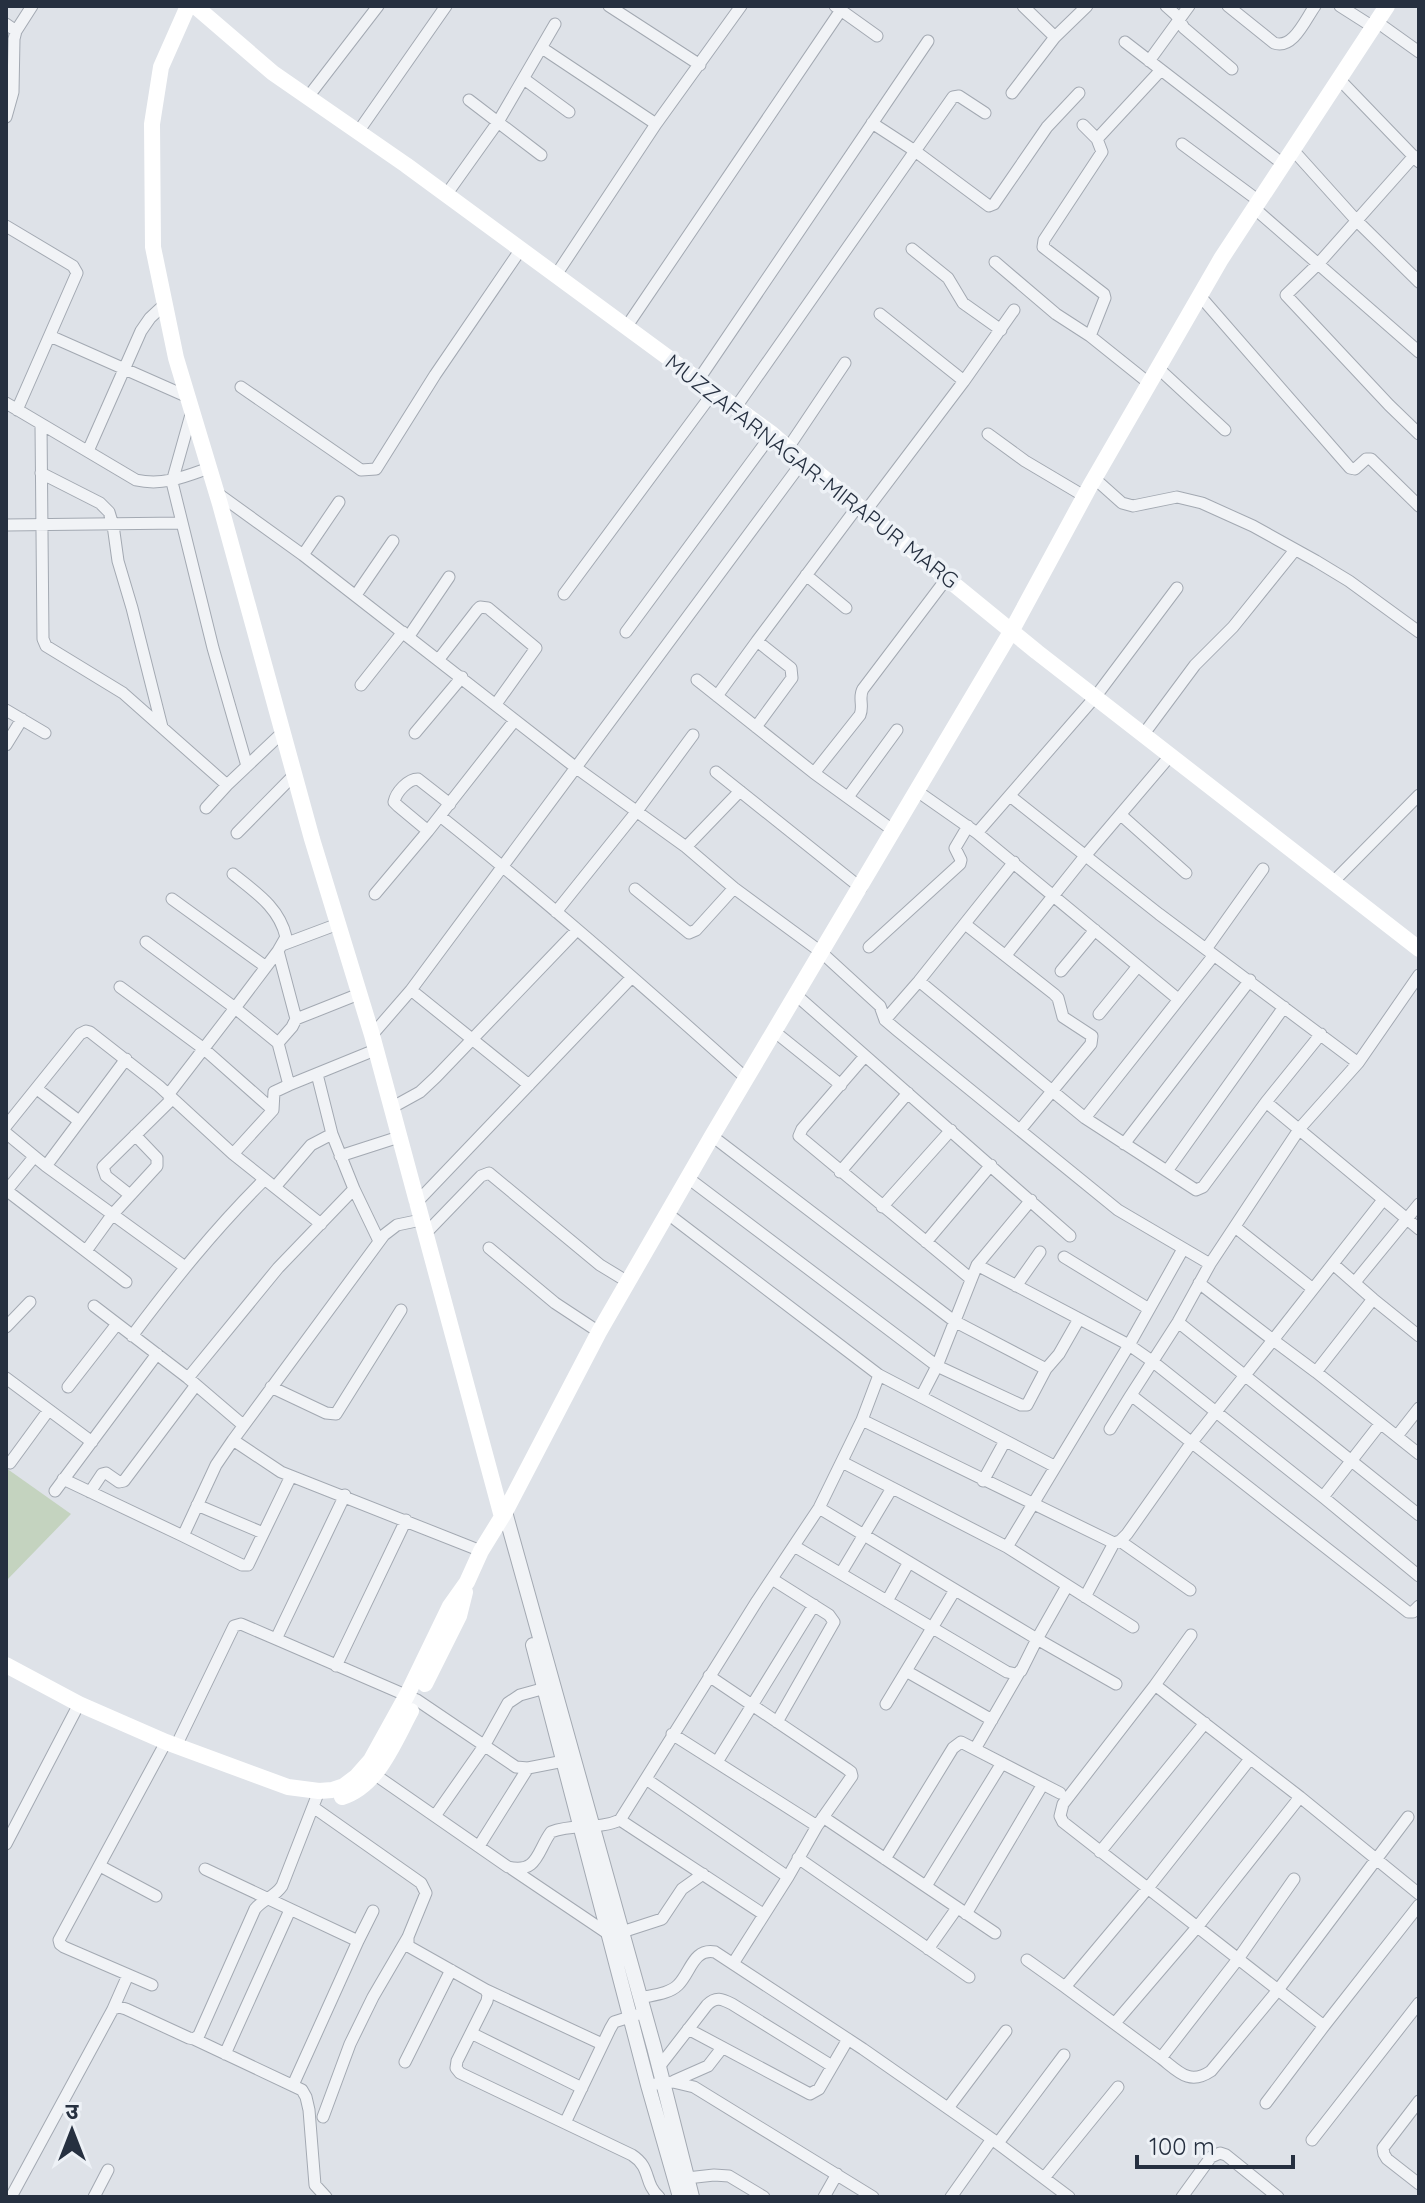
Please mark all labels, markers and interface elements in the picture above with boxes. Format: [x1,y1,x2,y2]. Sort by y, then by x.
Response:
street label: MUZZAFARNAGAR-MIRAPUR MARG [660,348,964,594]
north arrow [32,2091,112,2171]
text: उ [66,2097,80,2125]
scale bar [1137,2119,1293,2169]
text: 100 m [1149,2131,1215,2161]

